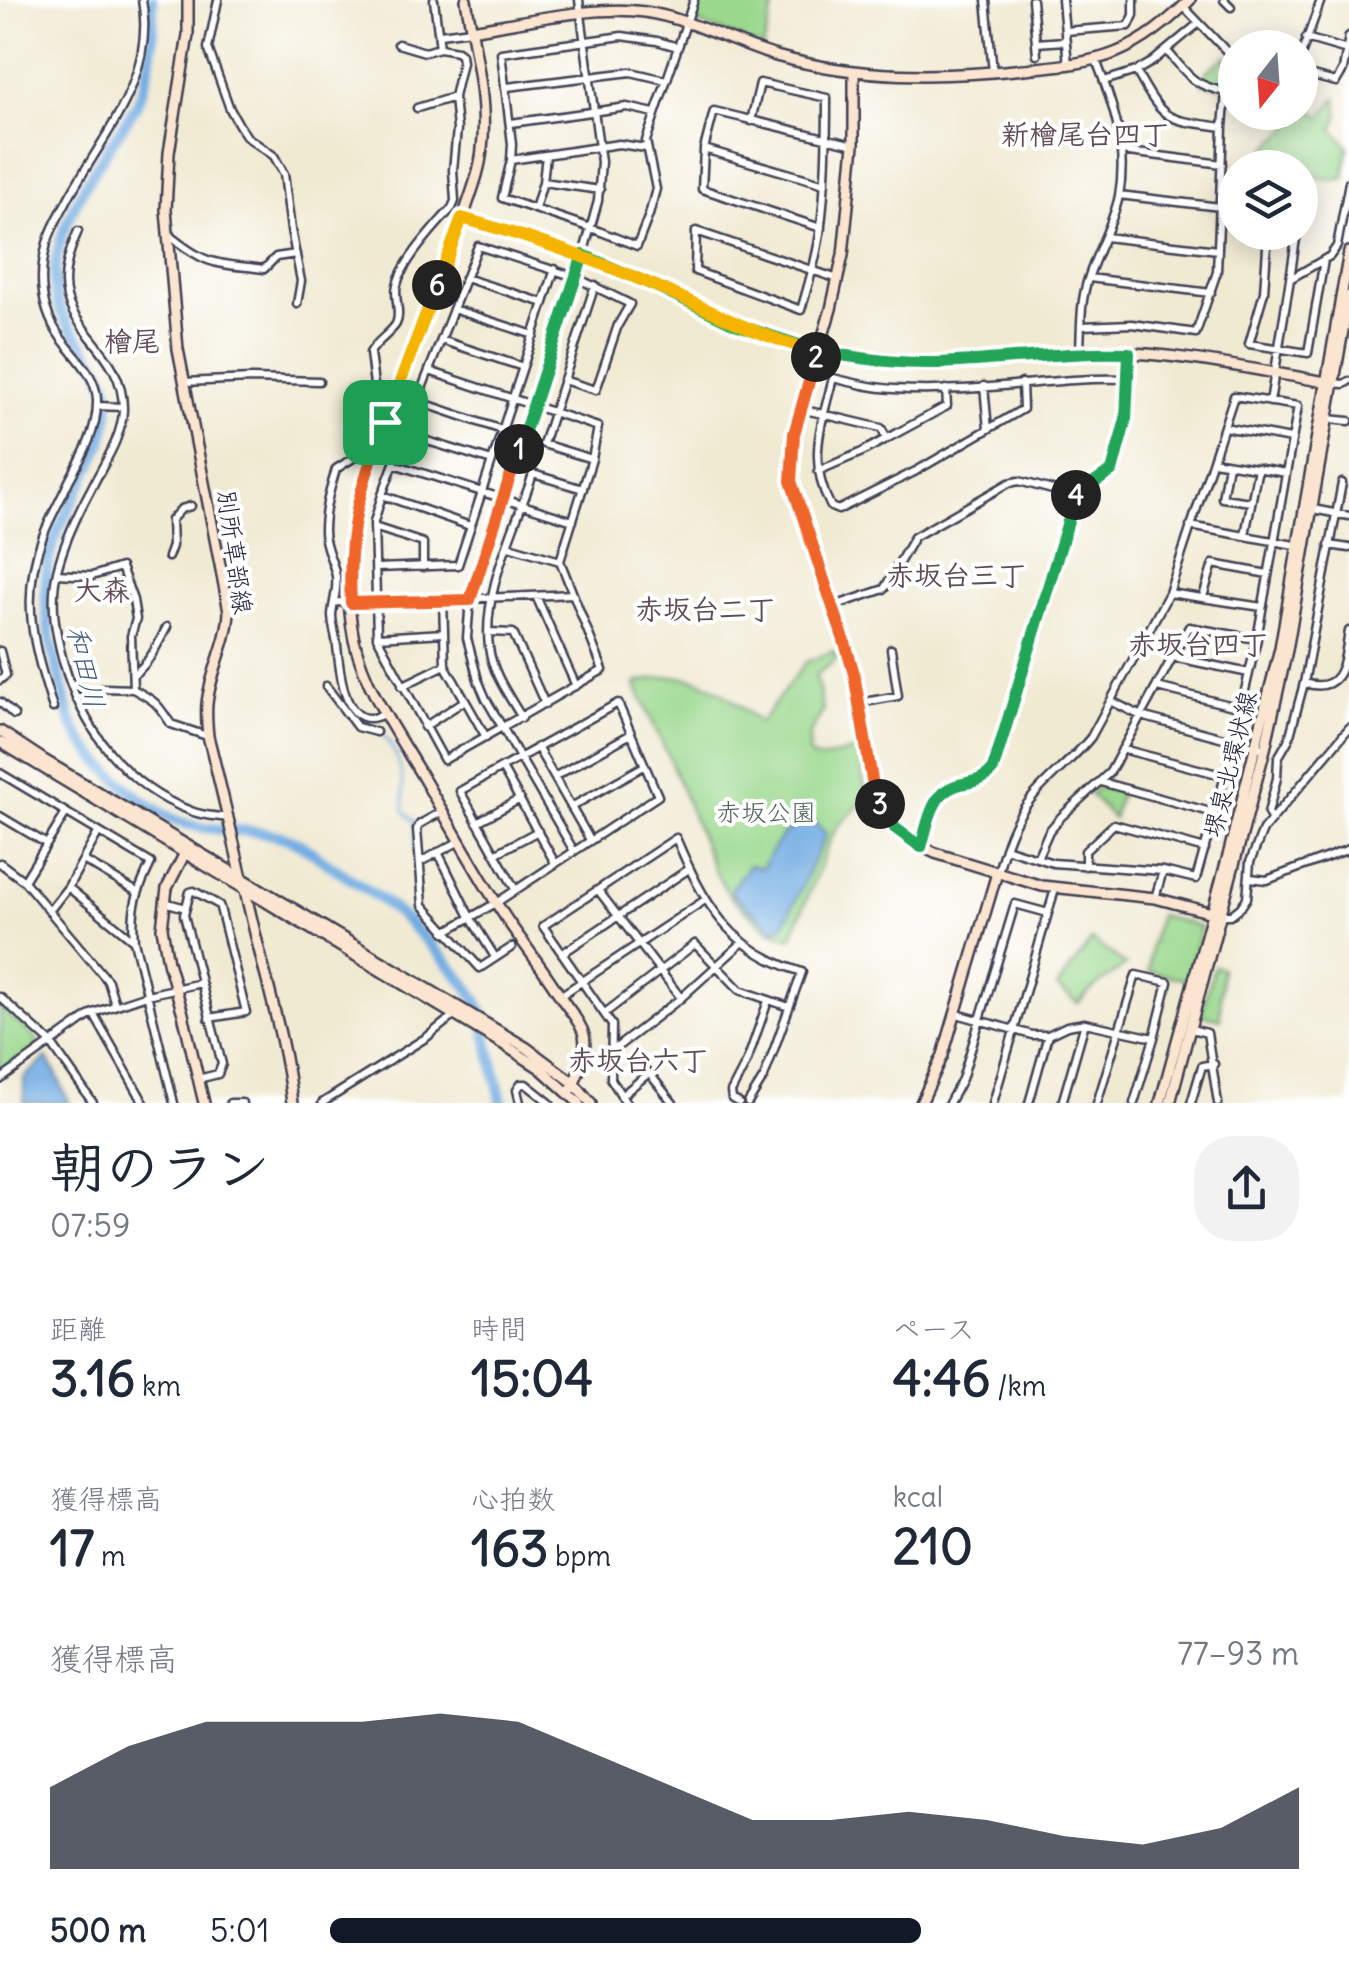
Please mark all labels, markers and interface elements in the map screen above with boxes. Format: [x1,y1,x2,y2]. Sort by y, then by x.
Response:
north arrow [1218,30,1318,130]
map controls [1218,30,1318,250]
district label: 新檜尾台四丁 [1001,116,1169,152]
button: layers [1218,150,1318,250]
pin: 6 [412,260,462,310]
text: 6 [429,267,445,303]
district label: 檜尾 [104,323,160,359]
pin: 2 [791,332,841,382]
text: 2 [808,339,824,375]
pin [343,380,428,465]
icon: arrive [358,395,413,450]
pin: 1 [494,424,544,474]
text: 1 [513,431,525,467]
pin: 4 [1051,470,1101,520]
text: 4 [1068,477,1084,513]
street label: 別所草部線 [210,488,260,616]
district label: 赤坂台三丁 [886,557,1026,593]
district label: 大森 [74,572,130,608]
district label: 赤坂台二丁 [635,591,775,627]
water label: 和田川 [59,622,113,712]
district label: 赤坂台四丁 [1128,626,1268,662]
street label: 堺泉北環状線 [1196,687,1264,841]
pin: 3 [855,779,905,829]
text: 3 [872,786,888,822]
park label: 赤坂公園 [716,796,816,828]
district label: 赤坂台六丁 [568,1042,708,1078]
text: 朝のラン [50,1133,270,1202]
button: share [1194,1136,1299,1241]
text: 07:59 [50,1205,130,1246]
text: 距離 [50,1311,106,1347]
text: 時間 [471,1311,527,1347]
text: ペース [893,1311,975,1347]
text: 3.16 [50,1347,135,1410]
text: 15:04 [471,1347,593,1410]
text: 4:46 [893,1347,991,1410]
text: km [135,1368,181,1404]
text: /km [991,1368,1046,1404]
text: kcal [893,1479,943,1515]
text: 獲得標高 [50,1481,162,1517]
text: 心拍数 [471,1481,555,1517]
text: 210 [893,1515,973,1578]
text: 17 [50,1517,94,1580]
text: 163 [471,1517,548,1580]
text: m [94,1538,126,1574]
text: bpm [548,1538,611,1574]
text: 77–93 m [1177,1633,1299,1674]
text: 獲得標高 [50,1638,178,1679]
text: 500 m [50,1910,146,1951]
text: 5:01 [210,1910,269,1951]

